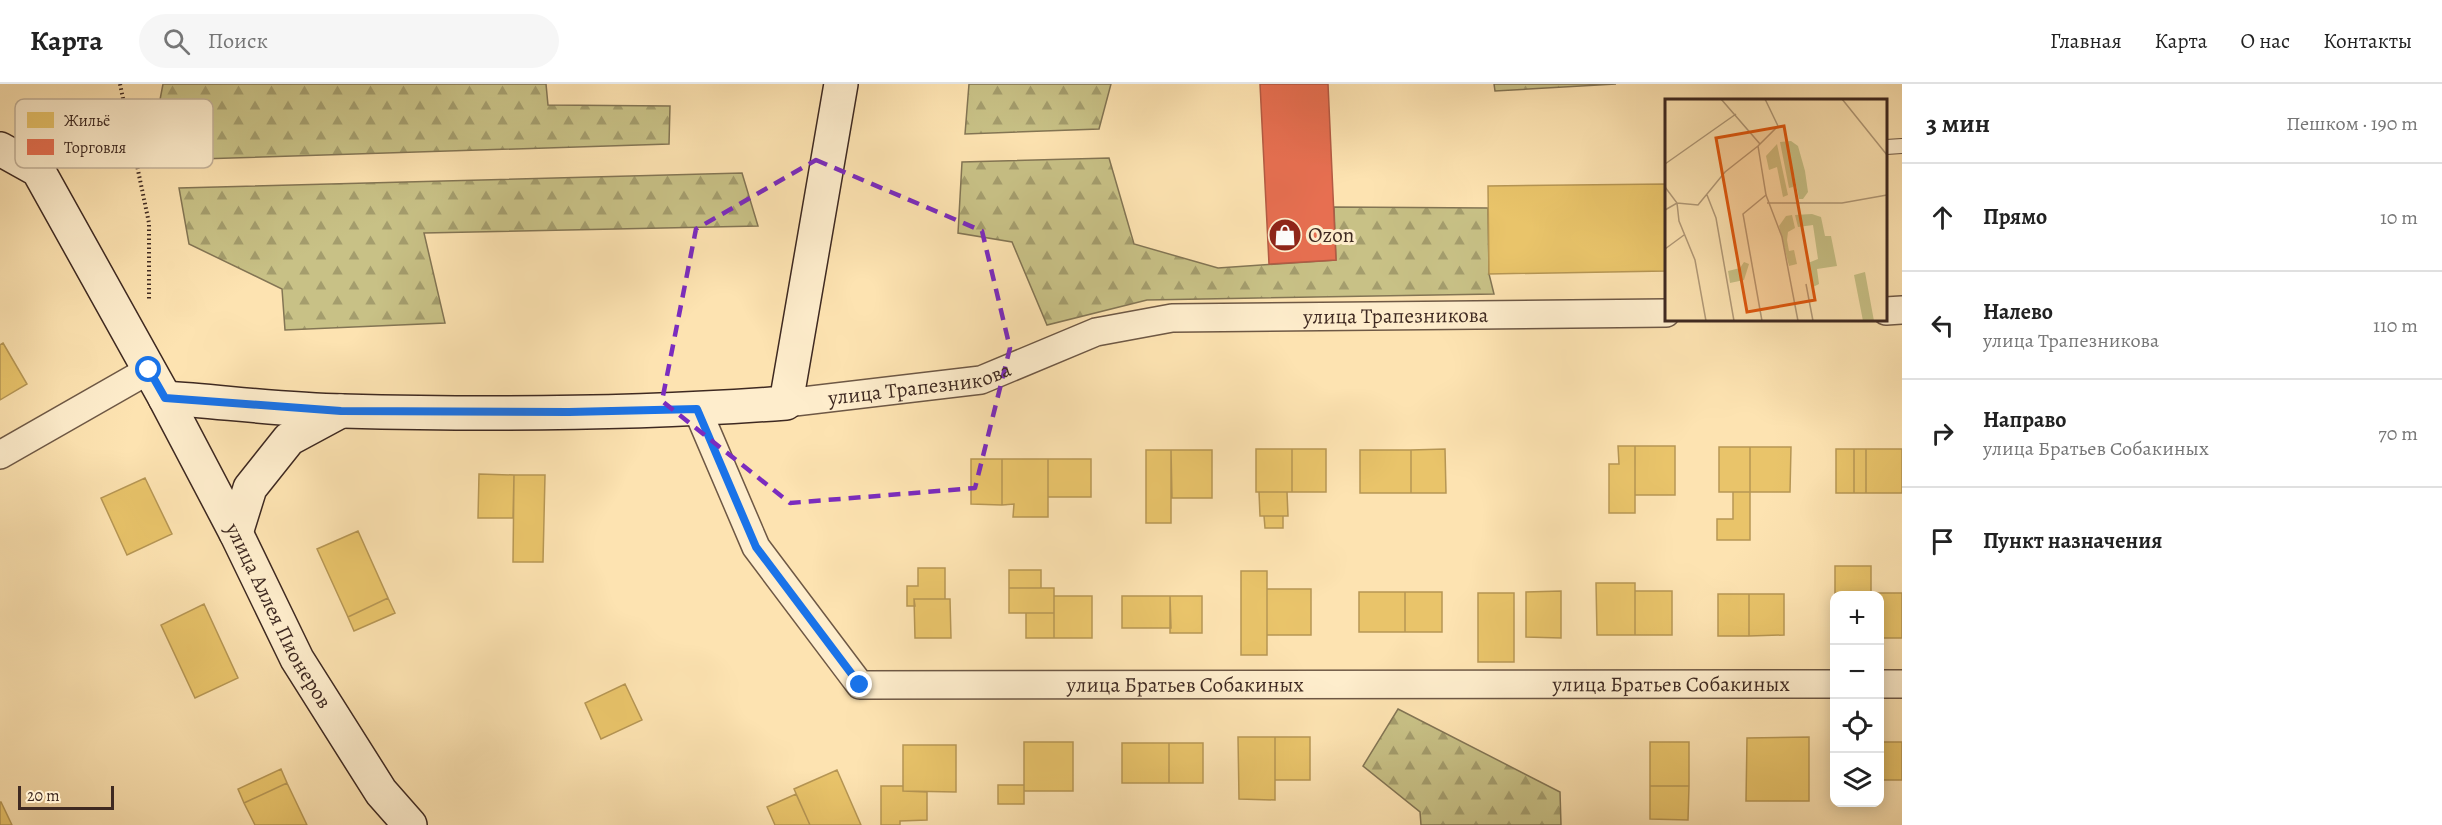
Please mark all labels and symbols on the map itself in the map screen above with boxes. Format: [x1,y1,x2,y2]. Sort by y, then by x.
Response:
legend [15,99,213,168]
inset map [1665,99,1887,321]
text: Жильё [64,110,110,132]
text: Торговля [64,137,127,159]
shop icon: Ozon [1267,217,1303,253]
place label: Ozon [1308,221,1354,249]
street label: улица Трапезникова [1302,301,1489,331]
street label: улица Трапезникова [825,355,1016,412]
route start [135,356,161,382]
street label: улица Аллея Пионеров [219,517,339,714]
street label: улица Братьев Собакиных [1551,670,1790,698]
route end [846,671,872,697]
street label: улица Братьев Собакиных [1066,671,1304,699]
scale bar [18,783,114,810]

